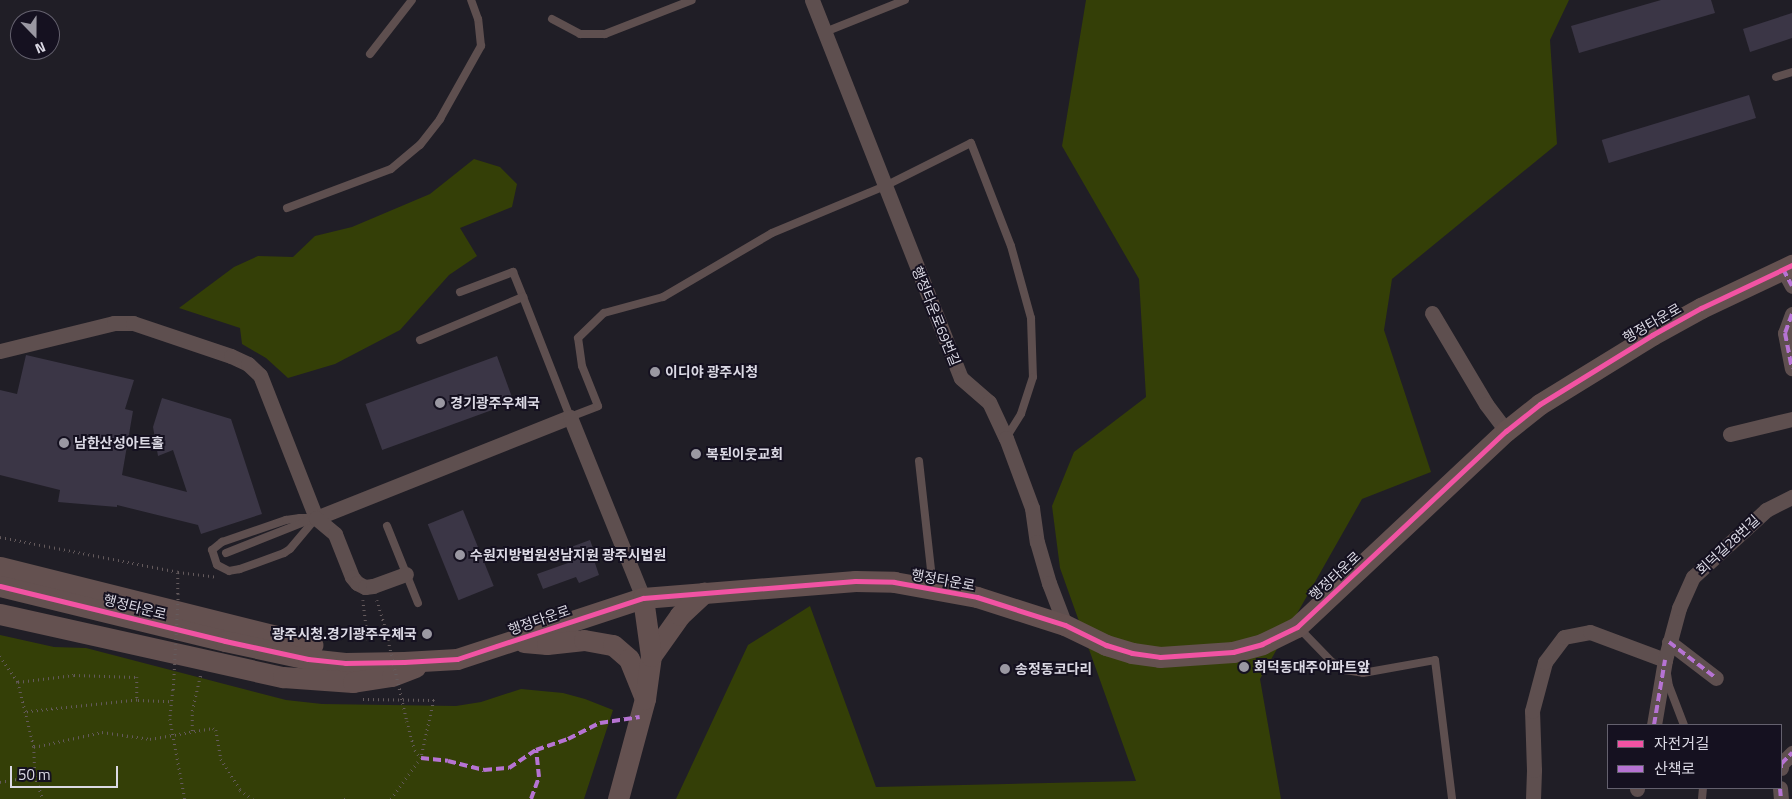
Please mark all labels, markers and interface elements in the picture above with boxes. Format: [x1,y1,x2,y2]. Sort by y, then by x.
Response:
north arrow [10,10,60,60]
text: N [32,37,49,60]
street label: 행정타운로69번길 [908,264,964,368]
street label: 행정타운로 [1620,300,1684,346]
place label: 이디야 광주시청 [665,364,758,380]
marker: 이디야 광주시청 [649,366,661,378]
place label: 경기광주우체국 [450,395,540,411]
marker: 경기광주우체국 [434,397,446,409]
place label: 남한산성아트홀 [74,435,164,451]
marker: 남한산성아트홀 [58,437,70,449]
place label: 복된이웃교회 [706,446,783,462]
marker: 복된이웃교회 [690,448,702,460]
street label: 회덕길28번길 [1693,512,1763,578]
place label: 수원지방법원성남지원 광주시법원 [470,547,666,563]
street label: 행정타운로 [1306,548,1364,604]
marker: 수원지방법원성남지원 광주시법원 [454,549,466,561]
street label: 행정타운로 [910,566,976,594]
street label: 행정타운로 [102,591,168,623]
street label: 행정타운로 [506,602,572,638]
place label: 광주시청.경기광주우체국 [272,626,417,642]
marker: 광주시청.경기광주우체국 [421,628,433,640]
place label: 회덕동대주아파트앞 [1254,659,1370,675]
place label: 송정동코다리 [1015,661,1092,677]
marker: 회덕동대주아파트앞 [1238,661,1250,673]
marker: 송정동코다리 [999,663,1011,675]
legend [1607,724,1782,789]
text: 자전거길 [1654,732,1709,755]
scale bar [12,756,120,788]
text: 산책로 [1654,757,1695,780]
text: 50 m [18,763,51,786]

